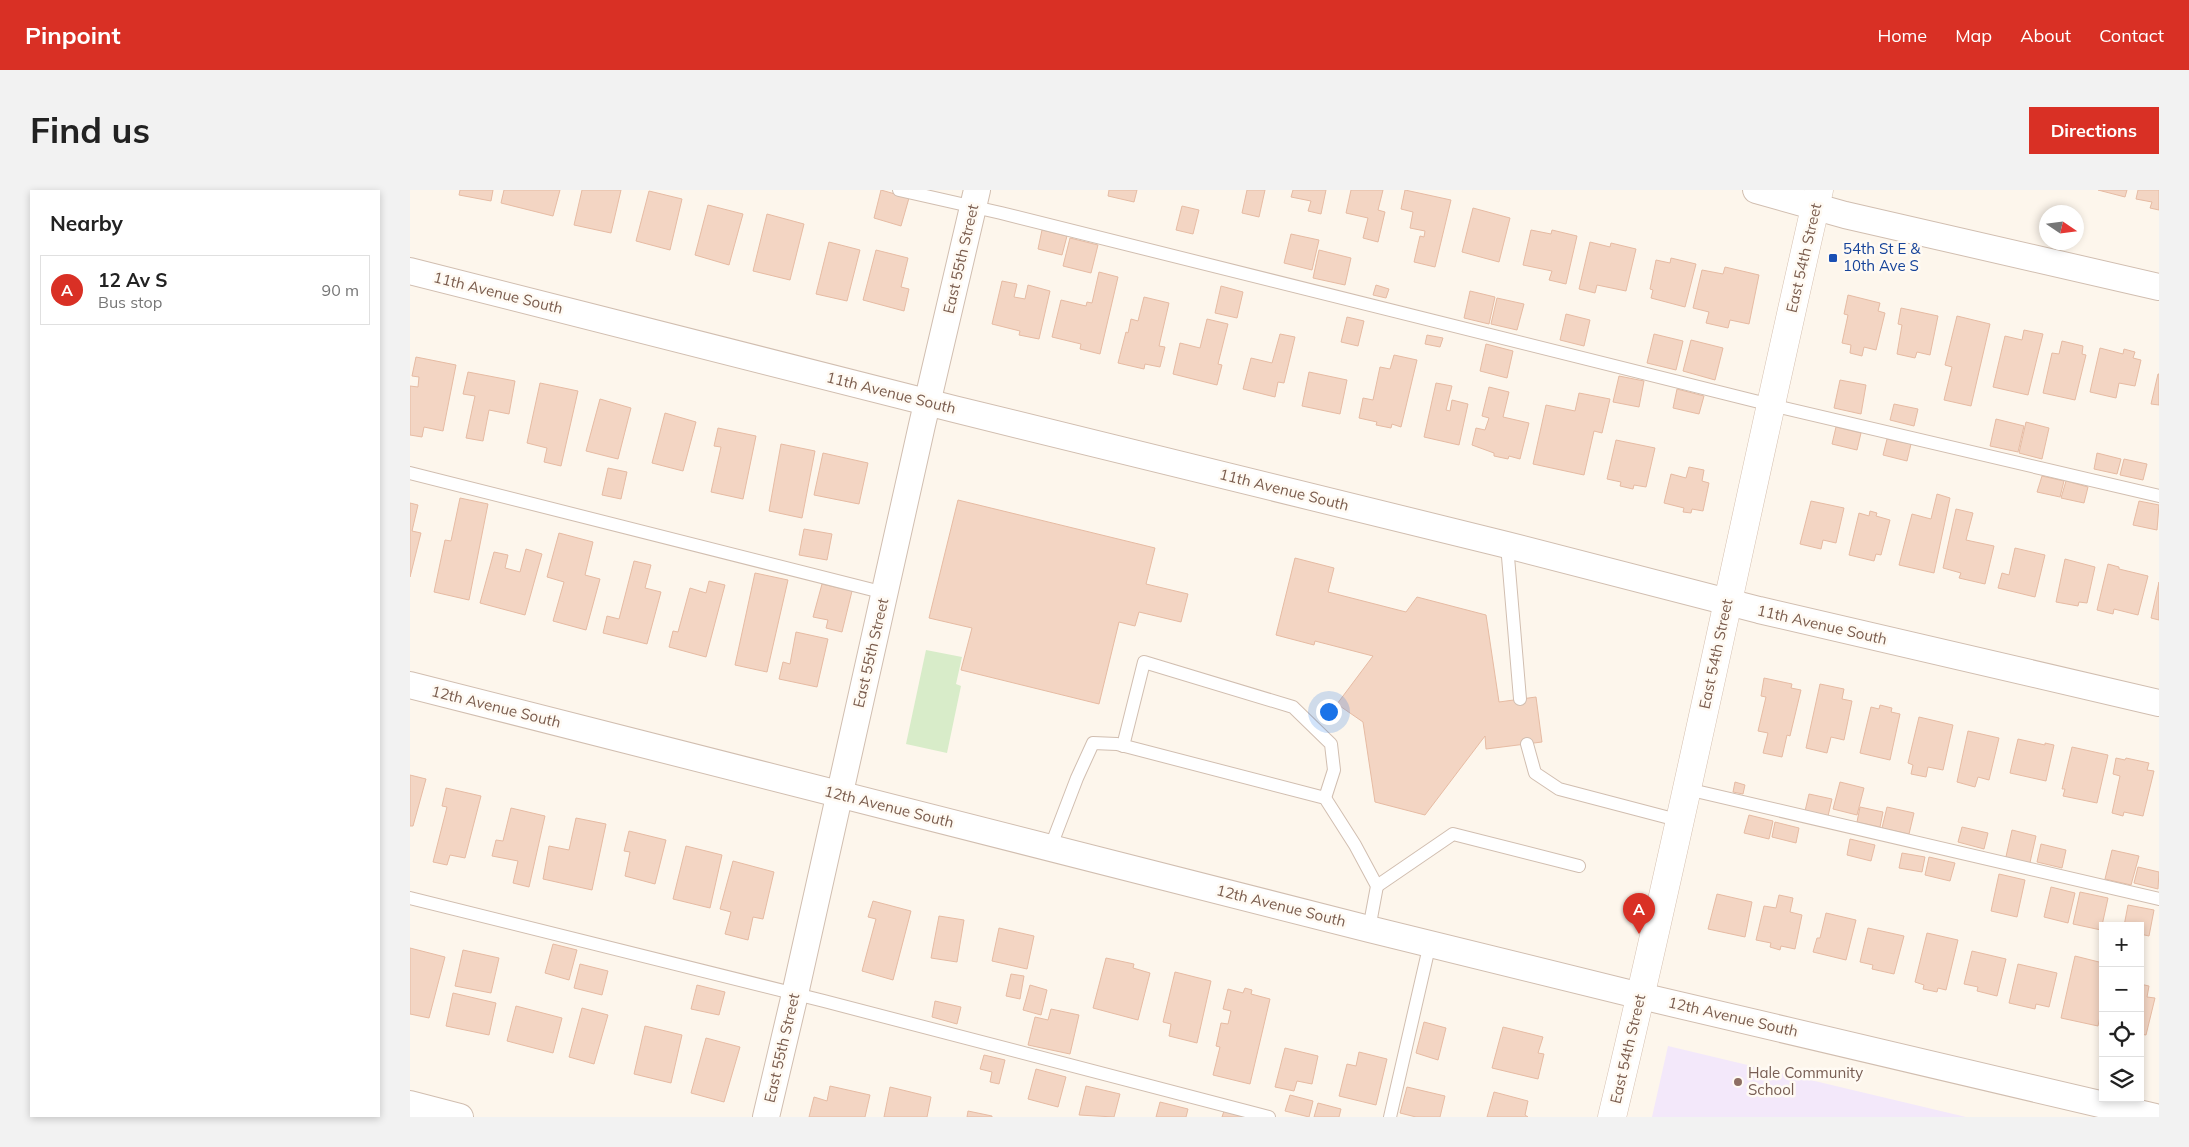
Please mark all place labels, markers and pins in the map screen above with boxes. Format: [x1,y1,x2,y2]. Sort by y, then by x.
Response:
place label: 54th St E & 10th Ave S [1843,239,1921,275]
marker: 54th St E & 10th Ave S [1827,252,1839,264]
pin: A [1623,893,1655,934]
place label: Hale Community School [1748,1063,1863,1099]
marker: Hale Community School [1732,1076,1744,1088]

